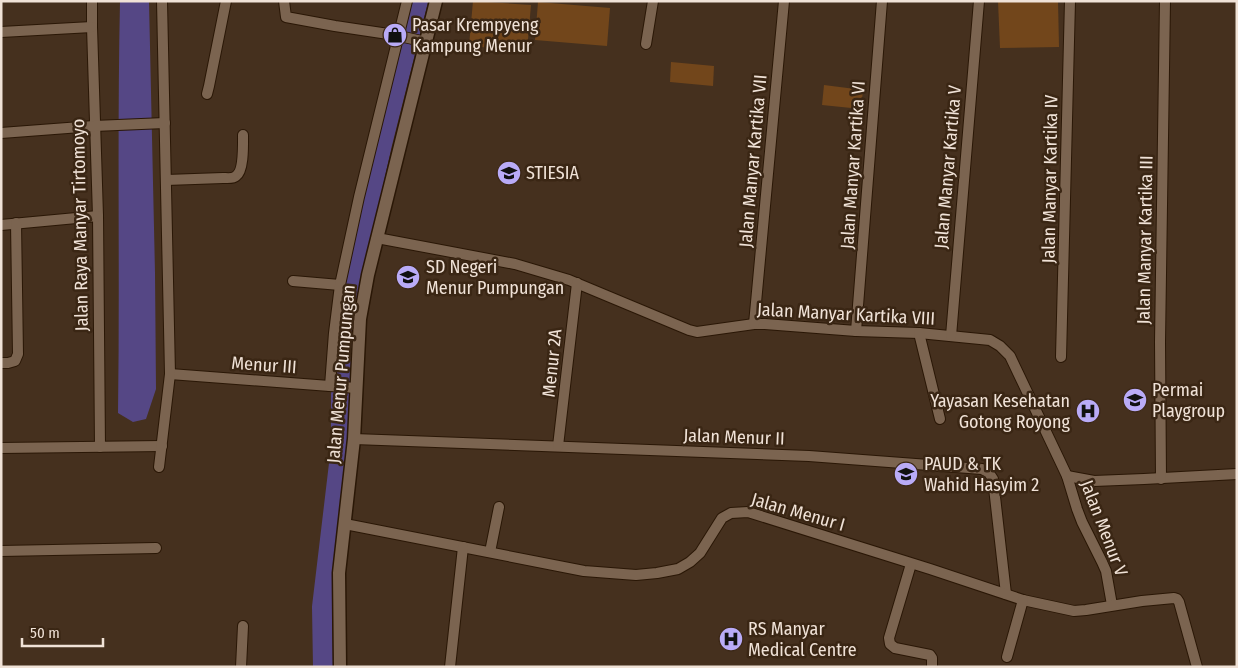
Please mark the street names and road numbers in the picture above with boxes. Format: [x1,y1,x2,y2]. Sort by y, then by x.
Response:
street label: Jalan Manyar Kartika VII [734,74,772,248]
street label: Jalan Manyar Kartika VI [836,80,870,250]
street label: Jalan Manyar Kartika V [930,83,966,250]
street label: Jalan Manyar Kartika IV [1038,94,1062,264]
street label: Jalan Raya Manyar Tirtomoyo [67,118,93,332]
street label: Jalan Manyar Kartika III [1133,155,1157,325]
street label: Jalan Menur Pumpungan [322,284,360,464]
street label: Jalan Manyar Kartika VIII [756,298,936,330]
street label: Menur 2A [537,327,567,398]
street label: Menur III [231,352,297,378]
street label: Jalan Menur II [683,424,785,450]
street label: Jalan Menur V [1076,477,1133,580]
street label: Jalan Menur I [749,488,847,536]

